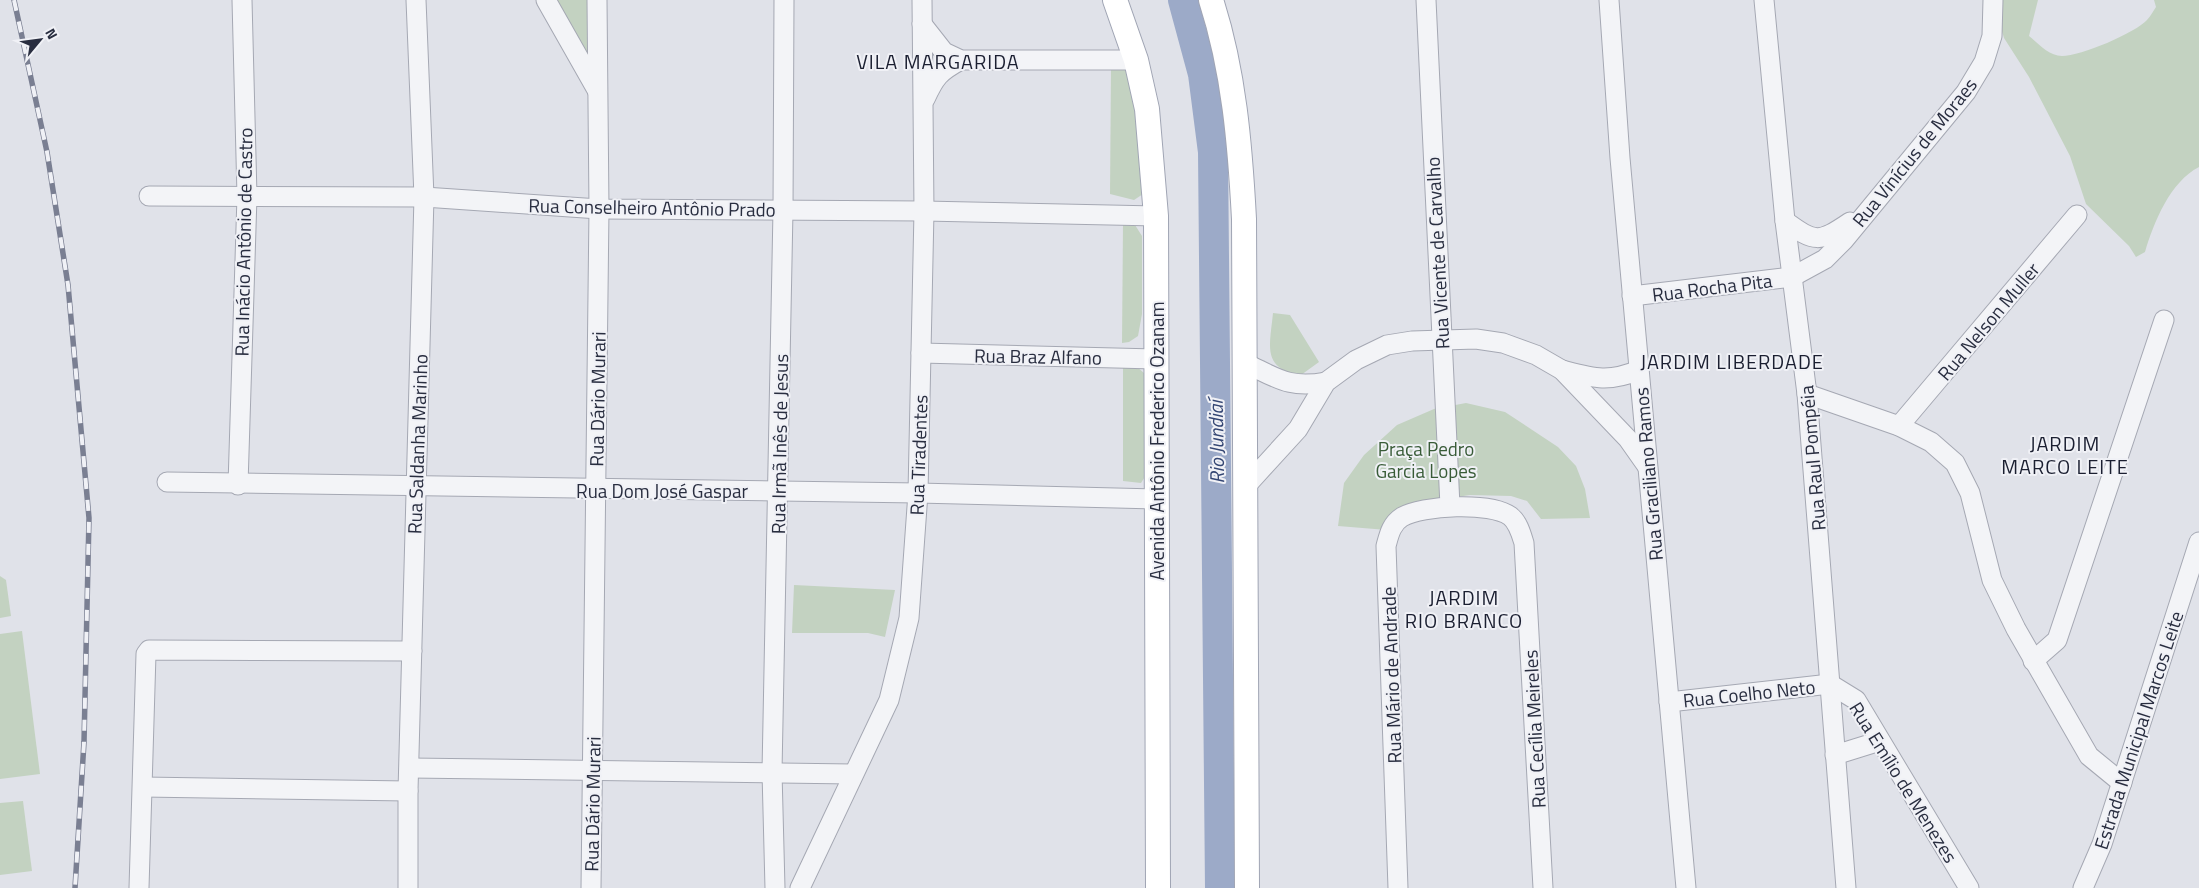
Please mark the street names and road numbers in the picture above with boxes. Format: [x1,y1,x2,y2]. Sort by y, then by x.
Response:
street label: Rua Vinícius de Moraes [1845,71,1984,233]
street label: Rua Inácio Antônio de Castro [227,127,259,357]
street label: Rua Vicente de Carvalho [1417,156,1457,350]
street label: Rua Conselheiro Antônio Prado [528,190,776,224]
street label: Rua Nelson Muller [1930,255,2046,386]
street label: Rua Rocha Pita [1650,265,1774,309]
street label: Avenida Antônio Frederico Ozanam [1142,301,1171,581]
street label: Rua Dário Murari [581,331,613,467]
street label: Rua Braz Alfano [974,340,1102,372]
street label: Rua Irmã Inês de Jesus [763,353,795,534]
street label: Rua Saldanha Marinho [399,354,435,534]
street label: Rua Raul Pompéia [1791,384,1833,532]
street label: Rua Graciliano Ramos [1626,386,1670,562]
street label: Rua Tiradentes [901,394,935,516]
street label: Rua Dom José Gaspar [576,476,748,505]
street label: Rua Mário de Andrade [1373,586,1409,764]
street label: Estrada Municipal Marcos Leite [2086,607,2190,853]
street label: Rua Cecília Meireles [1515,649,1553,809]
street label: Rua Coelho Neto [1681,672,1817,714]
street label: Rua Emílio de Menezes [1843,696,1965,868]
street label: Rua Dário Murari [576,736,608,872]

